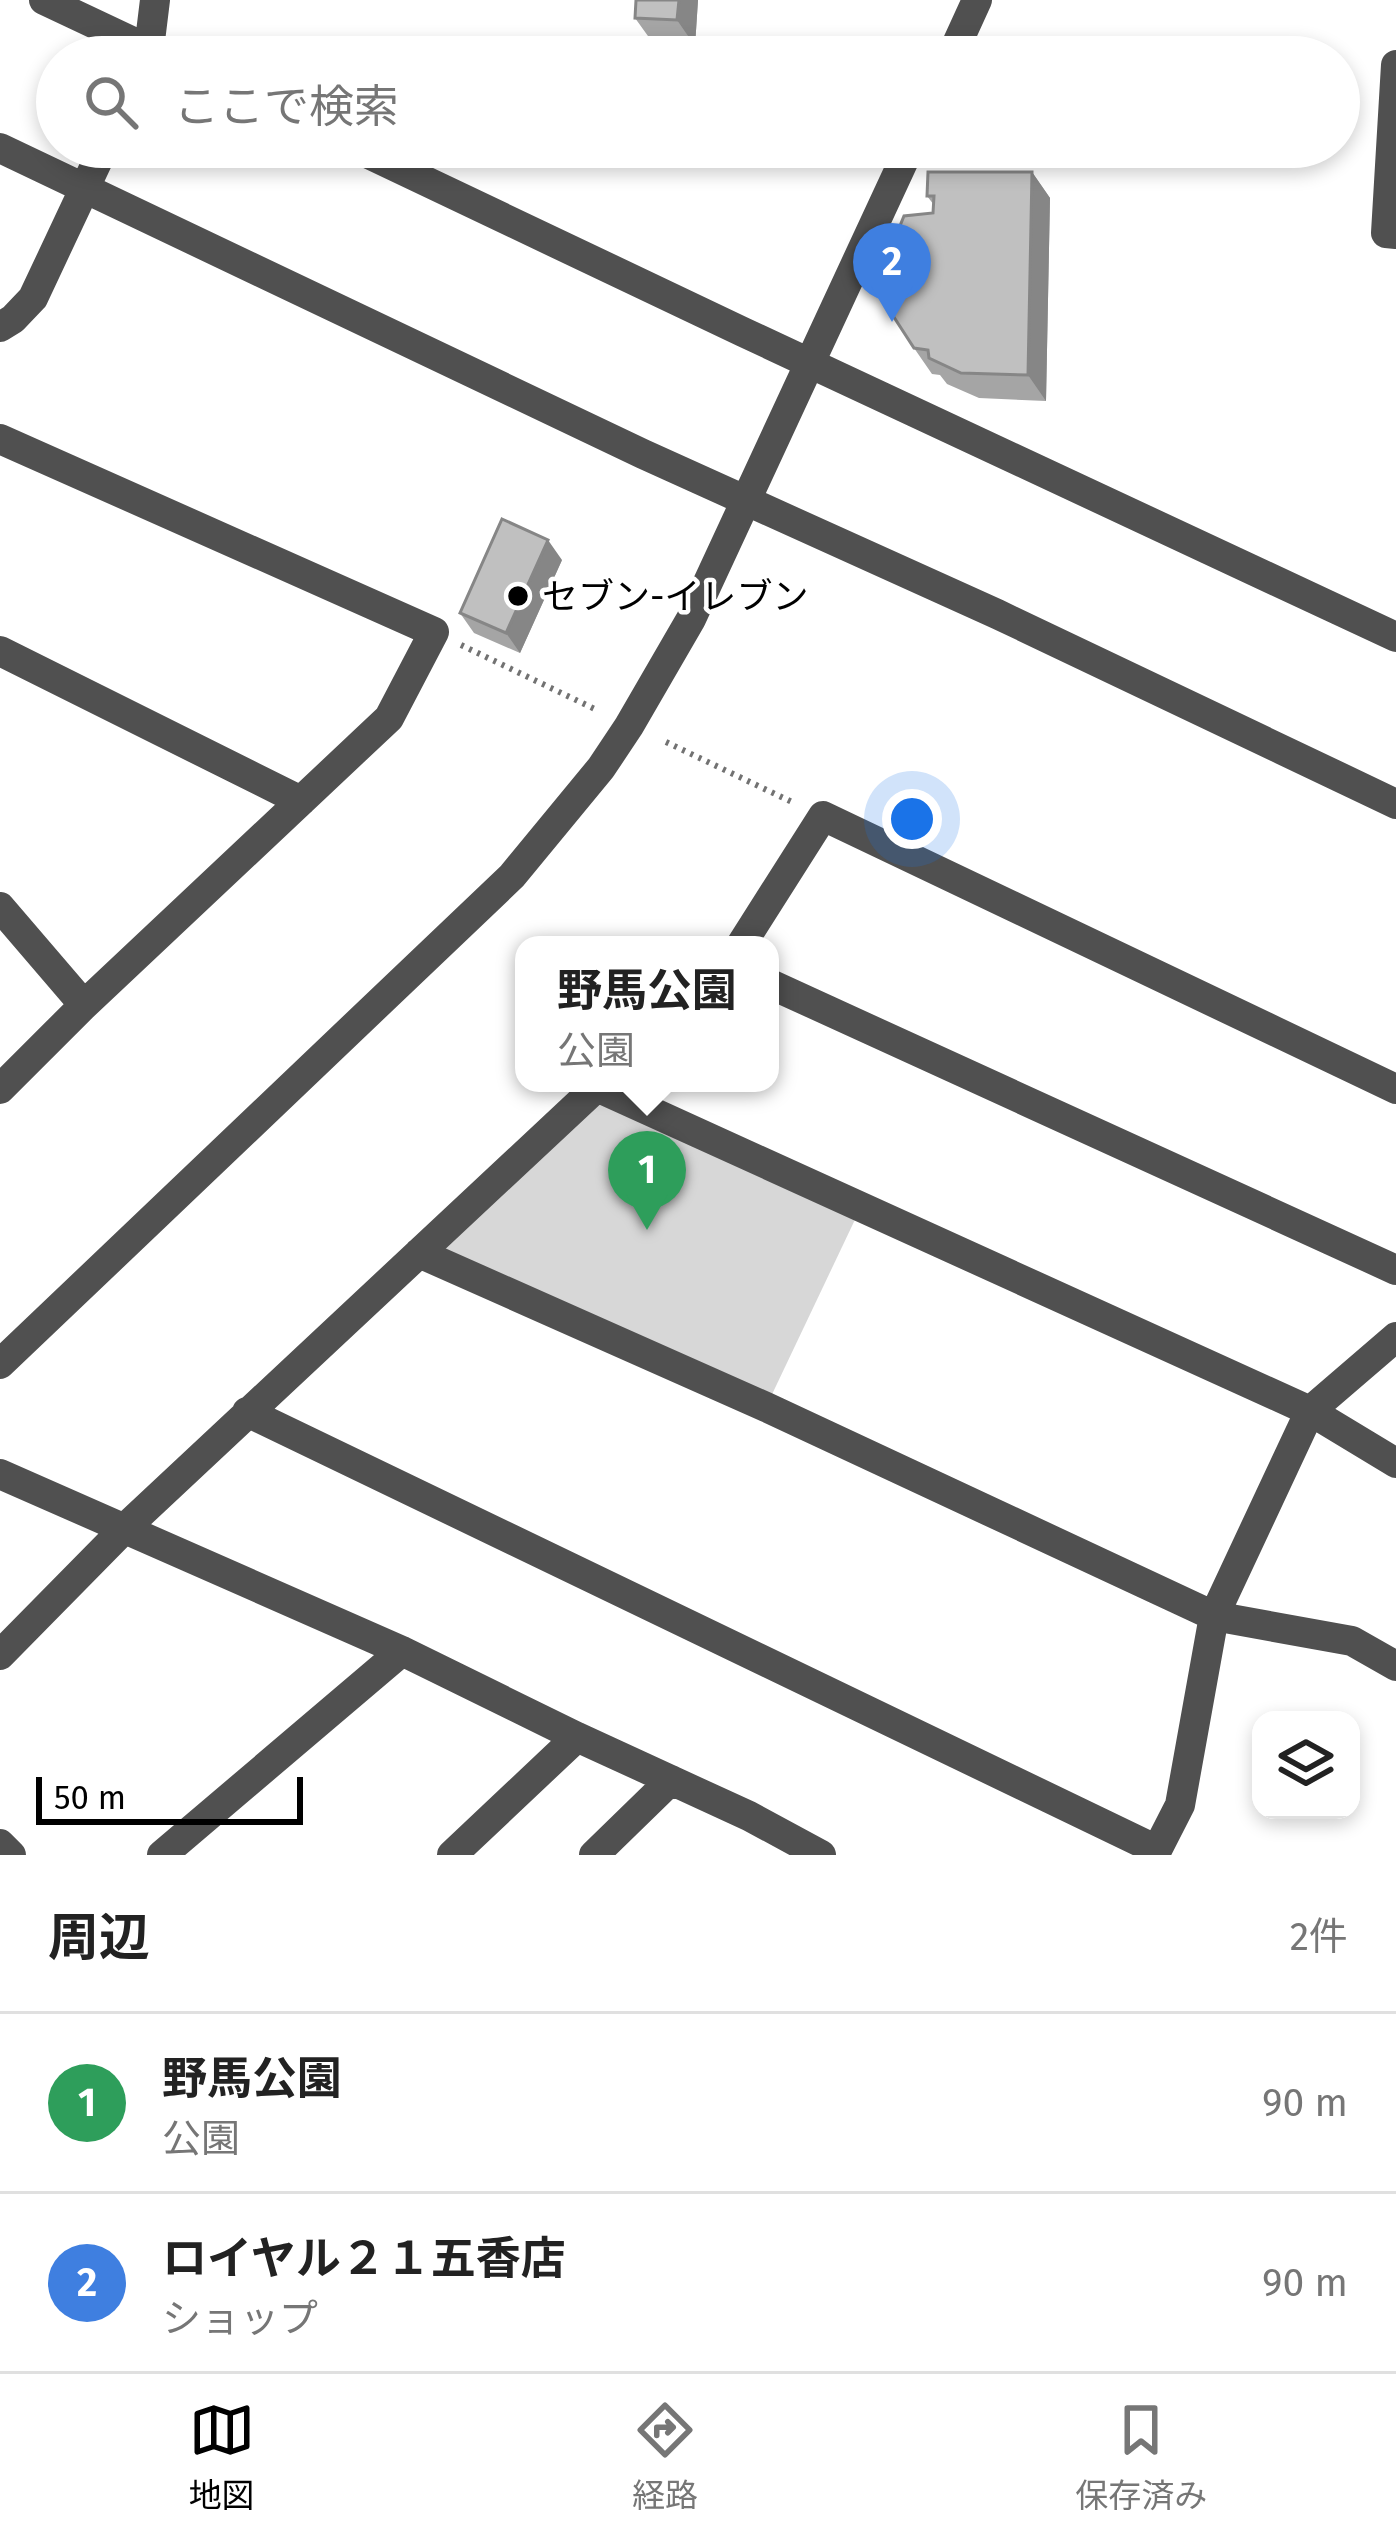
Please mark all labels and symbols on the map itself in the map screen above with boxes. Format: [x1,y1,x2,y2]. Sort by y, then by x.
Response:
pin: 2 [853,223,931,322]
place label: セブン-イレブン [542,575,809,619]
marker: セブン-イレブン [505,583,531,609]
your location [882,789,942,849]
pin: 1 [608,1131,686,1230]
scale bar [36,1771,303,1824]

